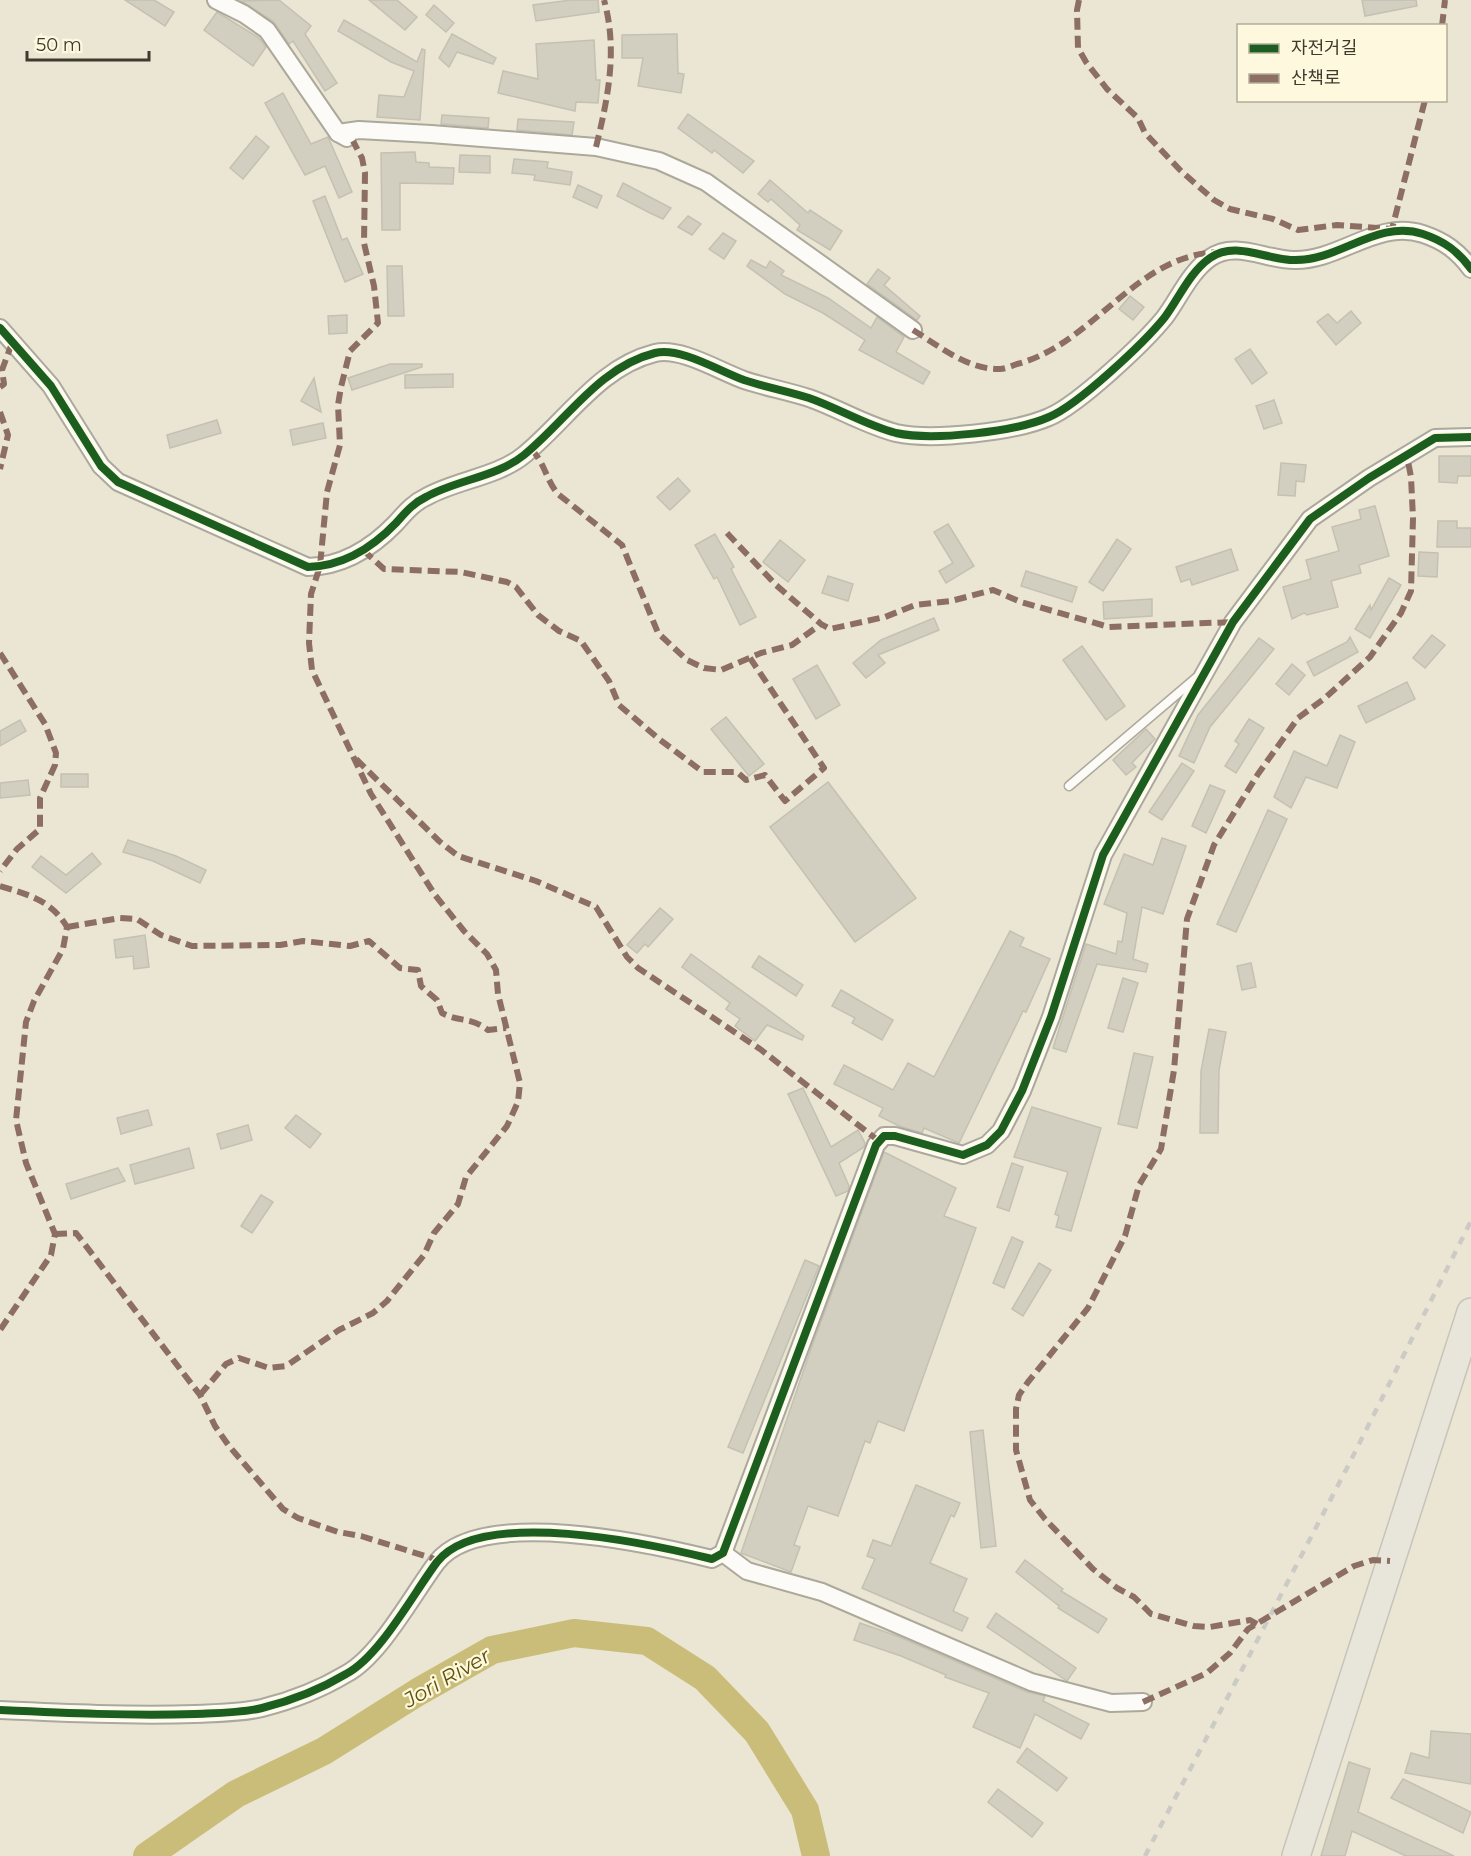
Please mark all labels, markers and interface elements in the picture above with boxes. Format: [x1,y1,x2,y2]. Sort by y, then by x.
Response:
scale bar [27,24,148,62]
legend [1237,24,1447,102]
text: 50 m [36,34,82,56]
text: 자전거길 [1291,37,1357,59]
text: 산책로 [1291,67,1341,89]
water label: Jori River [398,1642,495,1713]

